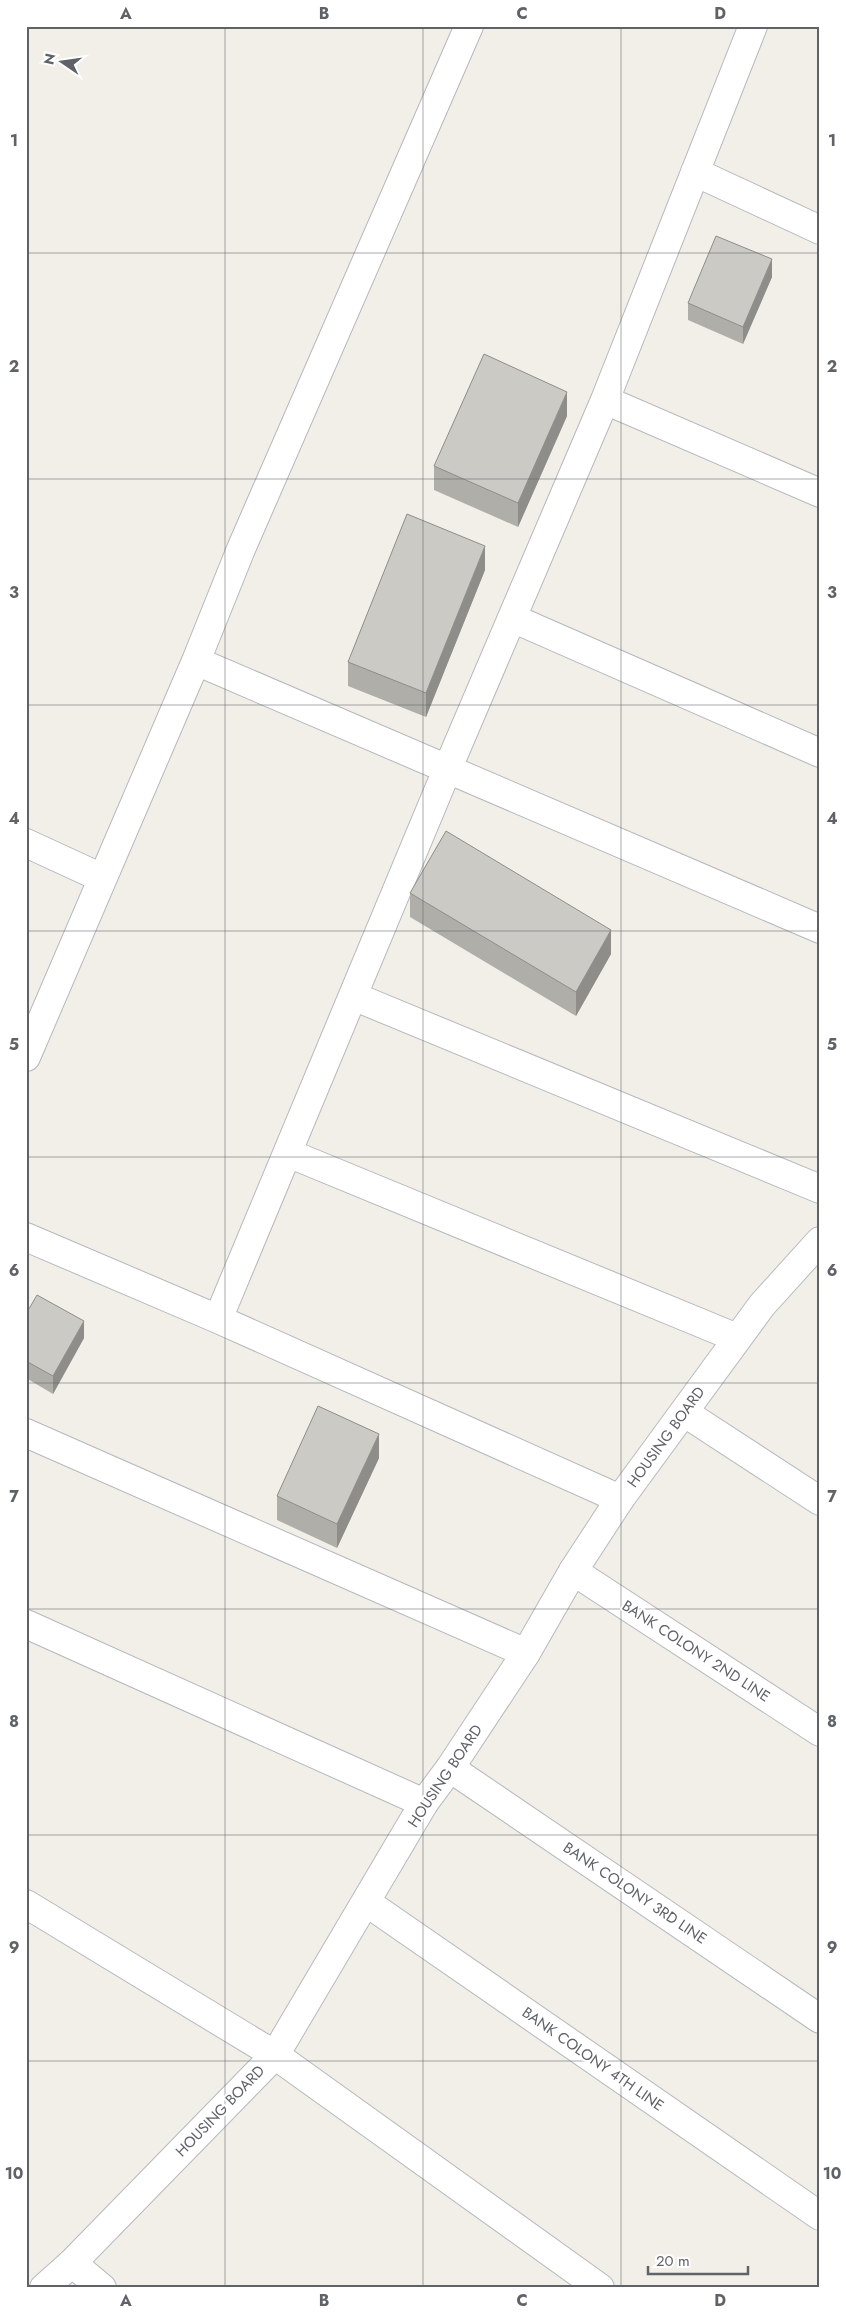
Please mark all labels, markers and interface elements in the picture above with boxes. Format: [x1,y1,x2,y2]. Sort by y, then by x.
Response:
text: A [119,2,132,25]
text: B [319,2,329,25]
text: C [516,2,528,25]
text: D [714,2,726,25]
north arrow [38,38,88,88]
text: N [38,51,60,67]
text: 1 [10,129,18,152]
text: 1 [828,129,836,152]
text: 2 [9,355,19,378]
text: 2 [827,355,837,378]
text: 3 [9,581,19,604]
text: 3 [827,581,837,604]
text: 4 [8,807,20,830]
text: 4 [826,807,838,830]
text: 5 [9,1033,19,1056]
text: 5 [827,1033,837,1056]
text: 6 [9,1259,19,1282]
text: 6 [827,1259,837,1282]
street label: HOUSING BOARD [622,1382,710,1492]
text: 7 [9,1485,19,1508]
text: 7 [827,1485,837,1508]
street label: BANK COLONY 2ND LINE [618,1595,774,1707]
text: 8 [9,1710,19,1733]
text: 8 [827,1710,837,1733]
street label: HOUSING BOARD [402,1720,488,1832]
street label: BANK COLONY 3RD LINE [559,1837,711,1949]
text: 9 [9,1936,19,1959]
text: 9 [827,1936,837,1959]
street label: BANK COLONY 4TH LINE [518,2002,668,2116]
street label: HOUSING BOARD [170,2060,270,2162]
text: 10 [5,2162,23,2185]
text: 10 [823,2162,841,2185]
scale bar [648,2244,748,2276]
text: 20 m [656,2250,690,2272]
text: A [119,2289,132,2312]
text: B [319,2289,329,2312]
text: C [516,2289,528,2312]
text: D [714,2289,726,2312]

